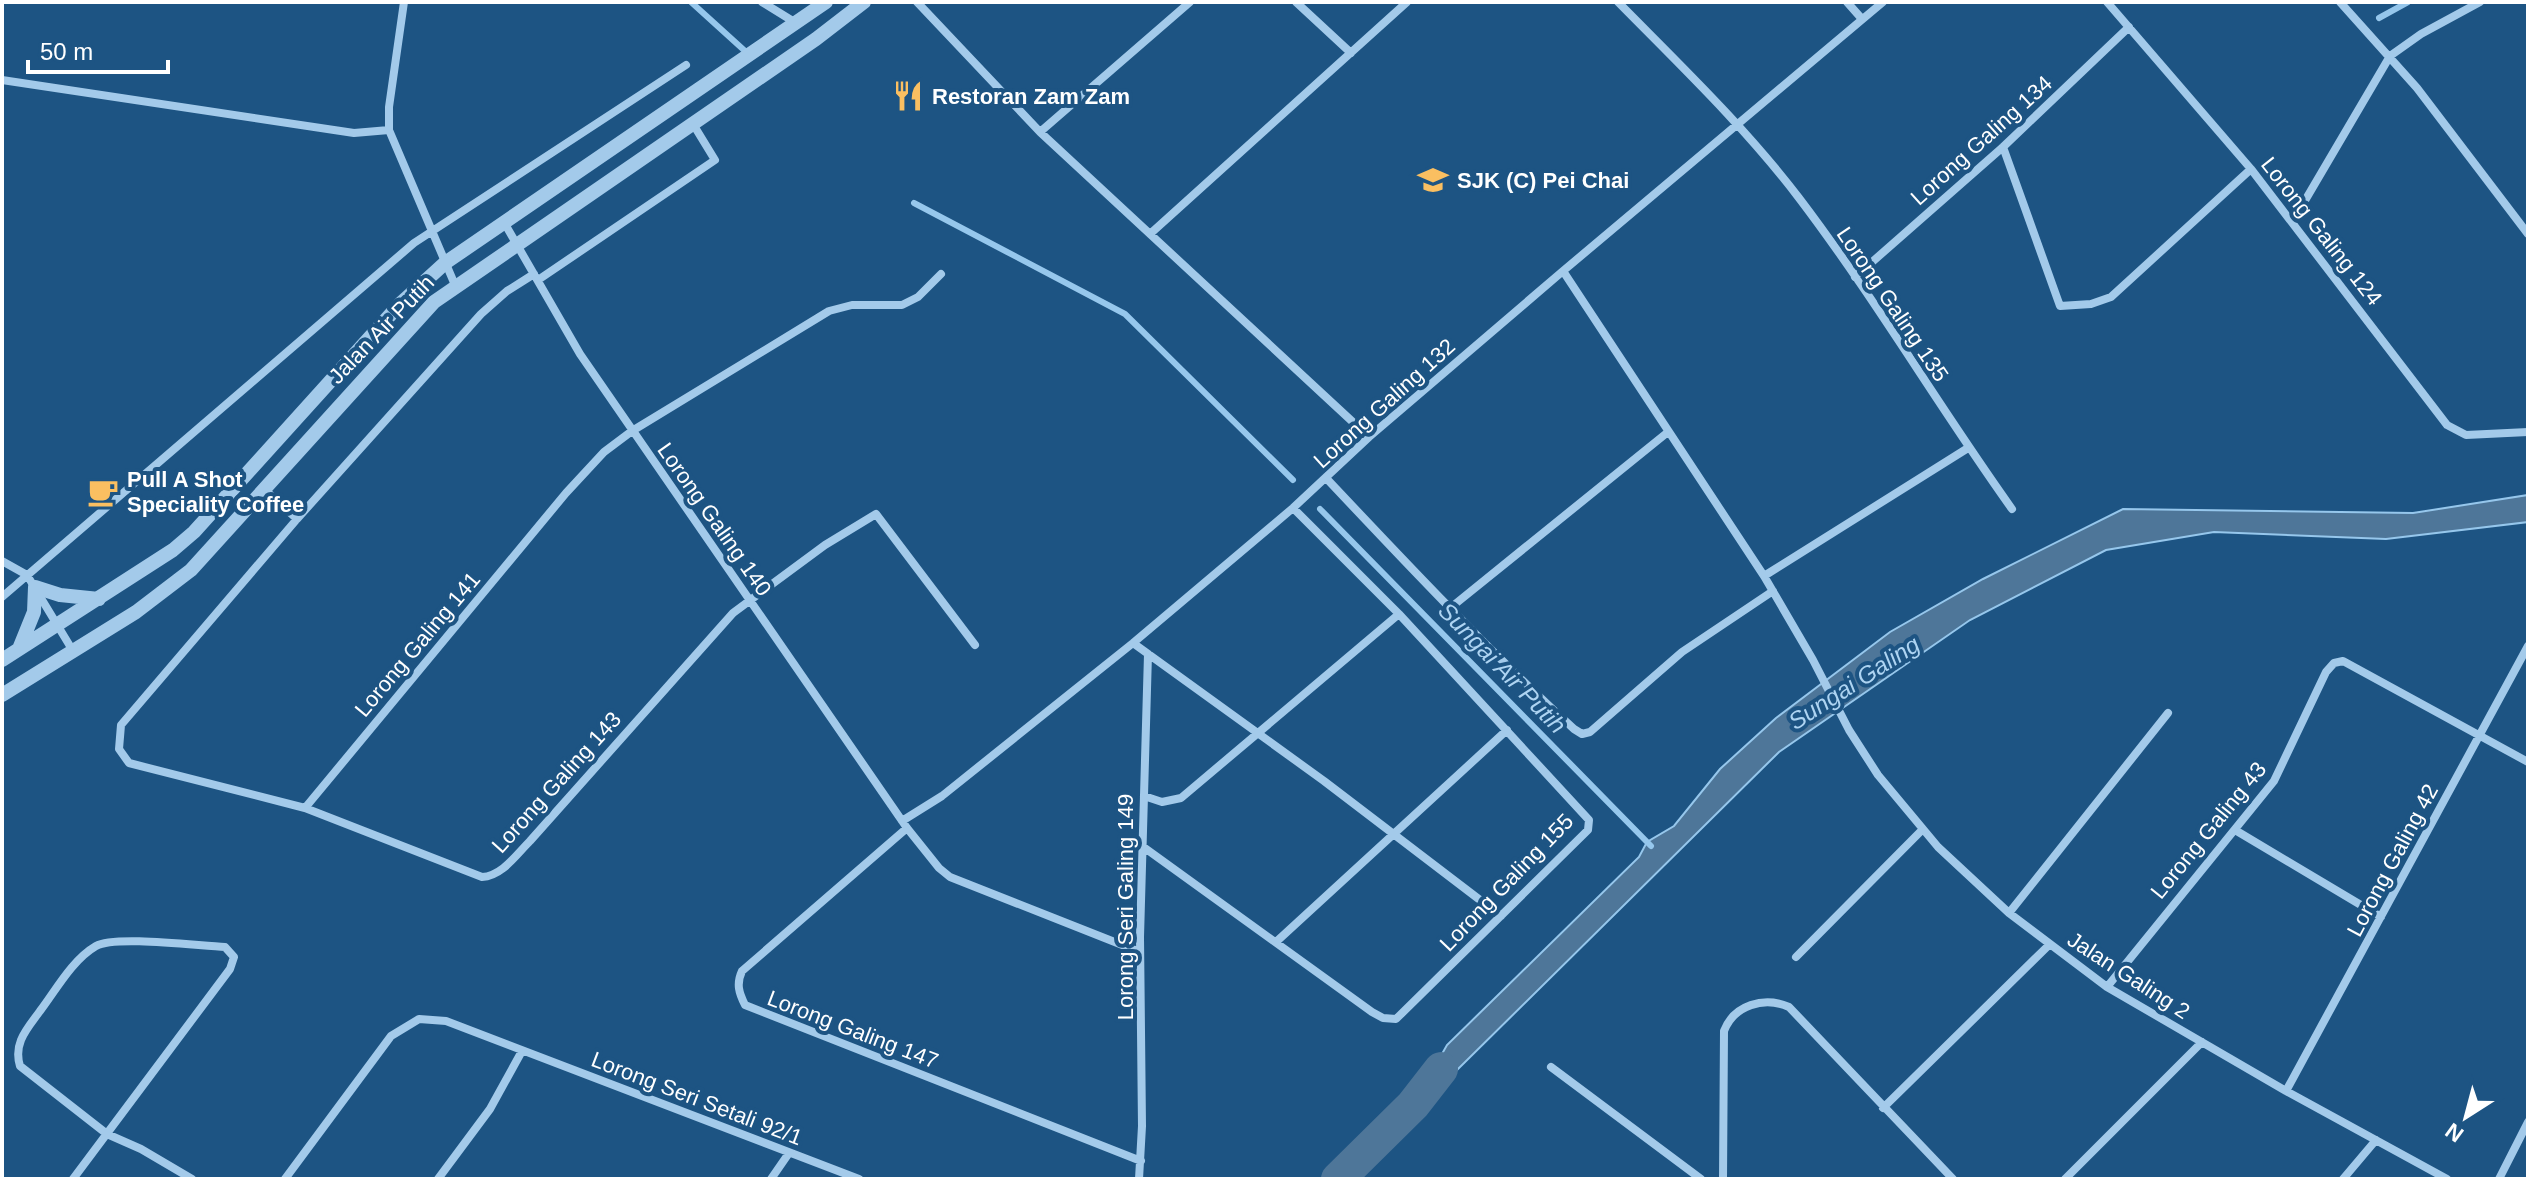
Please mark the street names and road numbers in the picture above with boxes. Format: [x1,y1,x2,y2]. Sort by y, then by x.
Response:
street label: Lorong Galing 134 [1906,71,2057,210]
street label: Lorong Galing 124 [2256,152,2387,310]
street label: Lorong Galing 135 [1832,222,1954,386]
street label: Jalan Air Putih [324,270,439,389]
street label: Lorong Galing 132 [1309,334,1460,473]
street label: Lorong Galing 140 [652,438,777,601]
street label: Lorong Galing 141 [350,567,485,722]
street label: Lorong Galing 143 [487,707,626,858]
street label: Lorong Galing 43 [2146,757,2271,904]
street label: Lorong Galing 42 [2342,780,2443,941]
street label: Lorong Seri Galing 149 [1113,794,1138,1020]
street label: Lorong Galing 155 [1434,809,1578,956]
street label: Jalan Galing 2 [2063,927,2195,1024]
street label: Lorong Galing 147 [764,985,942,1074]
street label: Lorong Seri Setali 92/1 [588,1047,806,1150]

